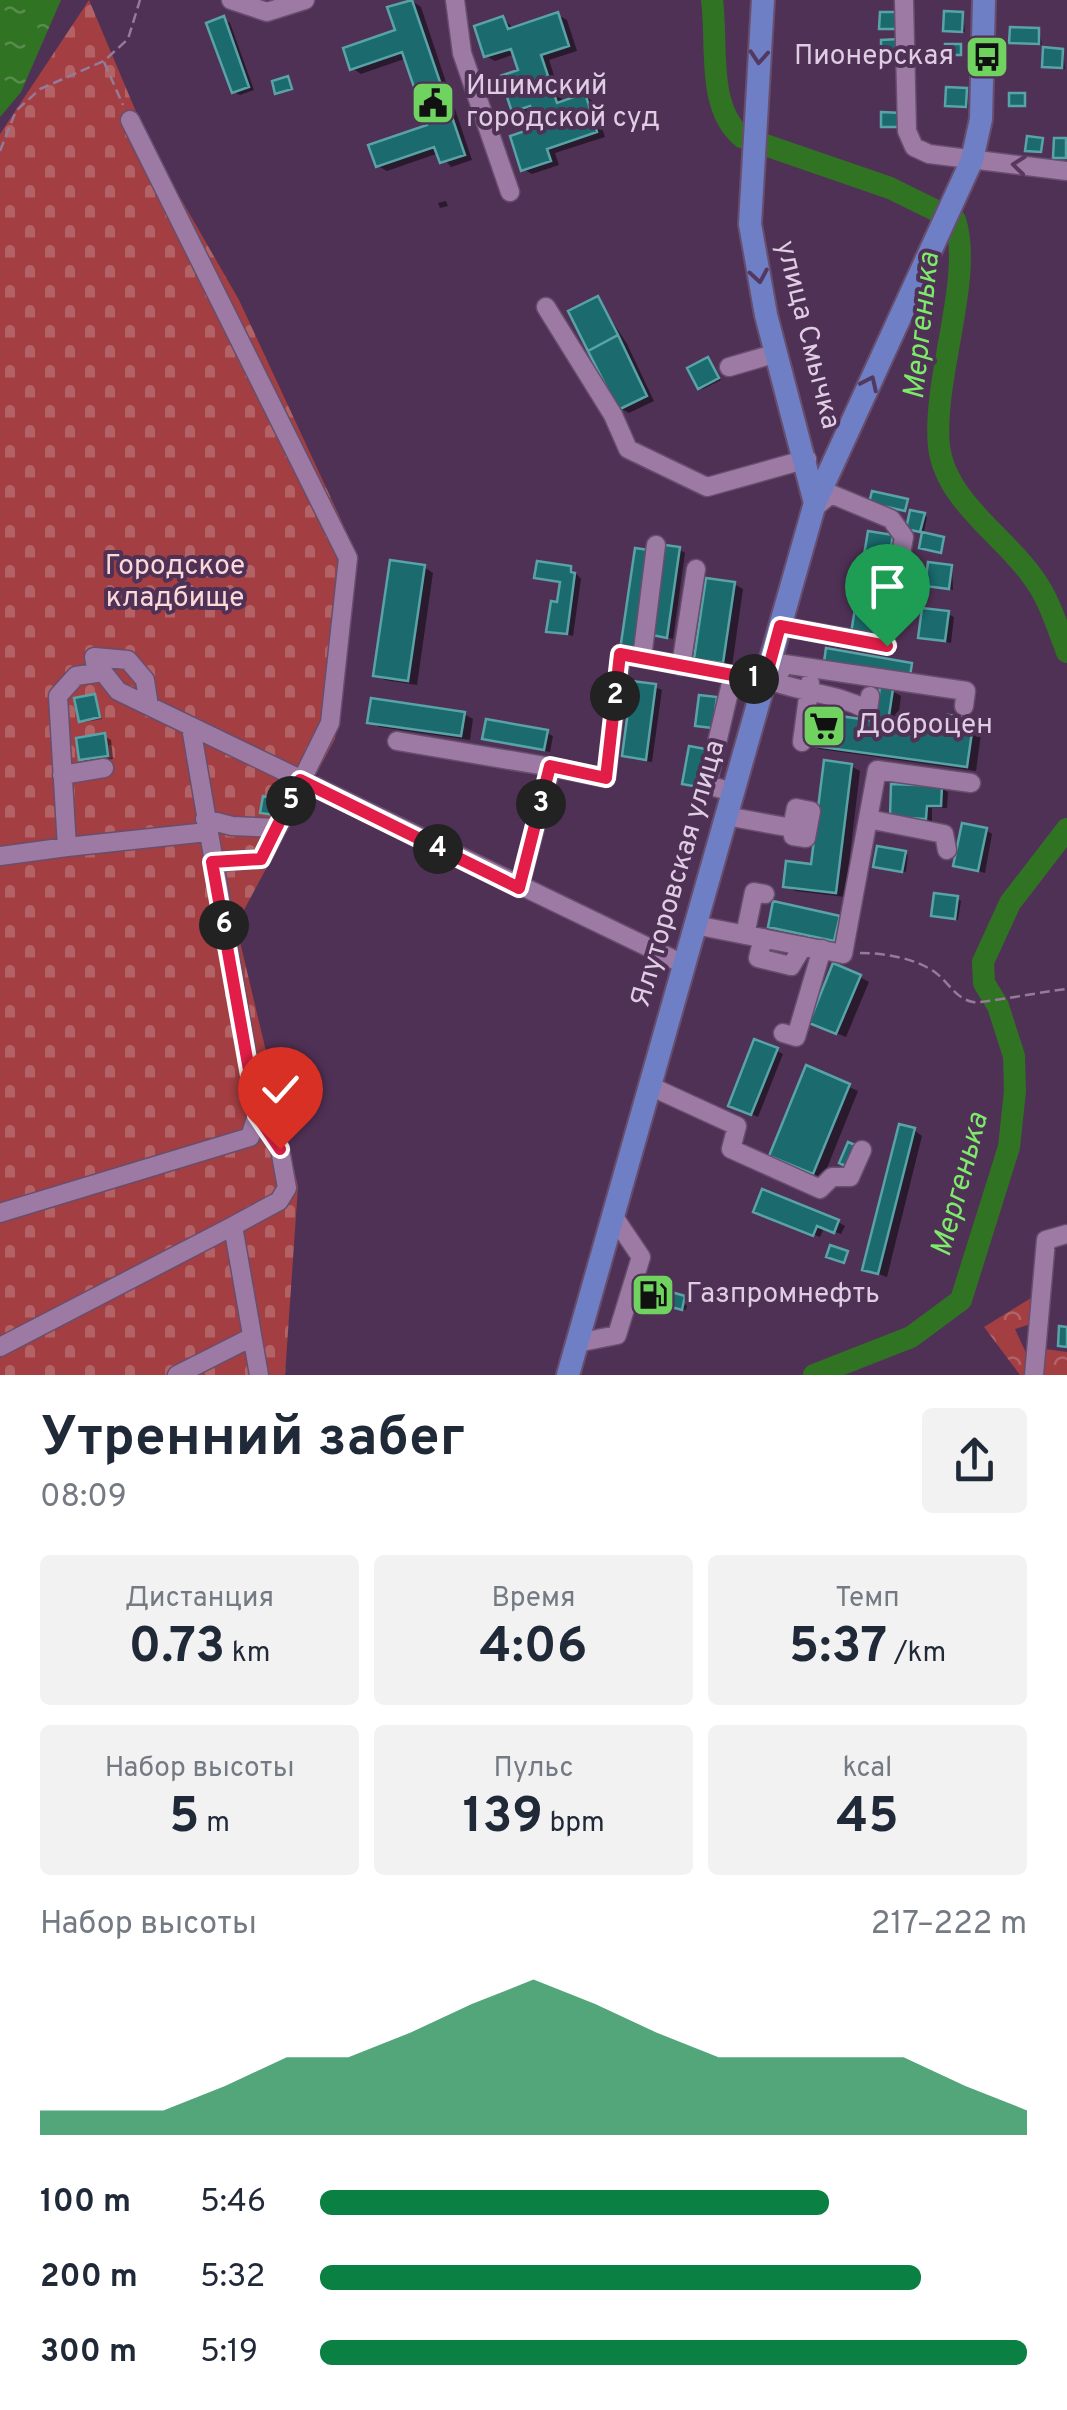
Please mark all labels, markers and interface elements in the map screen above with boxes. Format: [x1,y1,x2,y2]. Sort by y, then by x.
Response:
bus stop icon: Пионерская [964,34,1010,80]
place label: Пионерская [794,39,954,75]
one-way arrow [748,50,770,66]
place label: Ишимский городской суд [466,69,660,137]
public building icon: Ишимский городской суд [410,80,456,126]
one-way arrow [1011,155,1027,176]
street label: улица Смычка [766,237,848,433]
water label: Мергенька [897,250,949,401]
one-way arrow [748,268,769,284]
one-way arrow [858,375,878,393]
pin [845,544,930,647]
park label: Городское кладбище [105,549,245,617]
icon: arrive [860,559,915,614]
pin: 1 [729,654,779,704]
text: 1 [748,661,760,697]
pin: 2 [590,671,640,721]
text: 2 [606,678,624,714]
supermarket icon: Доброцен [801,703,847,749]
place label: Доброцен [856,708,993,744]
street label: Ялуторовская улица [624,736,734,1012]
pin: 5 [266,776,316,826]
pin: 3 [516,779,566,829]
text: 5 [282,783,300,819]
text: 3 [533,786,549,822]
pin: 4 [413,824,463,874]
text: 4 [429,831,447,867]
pin: 6 [199,900,249,950]
text: 6 [215,907,233,943]
pin [238,1047,323,1150]
icon: check [253,1062,308,1117]
water label: Мергенька [924,1108,998,1261]
fuel station icon: Газпромнефть [630,1272,676,1318]
place label: Газпромнефть [686,1277,880,1313]
text: Утренний забег [40,1405,465,1475]
button: share [922,1408,1027,1513]
text: 08:09 [40,1478,127,1518]
text: Дистанция [125,1581,274,1617]
text: Время [491,1581,576,1617]
text: Темп [835,1581,900,1617]
text: 0.73 [128,1617,225,1680]
text: 4:06 [480,1617,587,1680]
text: 5:37 [789,1617,887,1680]
text: km [225,1636,271,1672]
text: /km [887,1636,946,1672]
text: Набор высоты [105,1751,294,1787]
text: Пульс [494,1751,573,1787]
text: kcal [843,1751,892,1787]
text: 5 [169,1787,200,1850]
text: 139 [462,1787,543,1850]
text: 45 [836,1787,899,1850]
text: m [200,1806,230,1842]
text: bpm [543,1806,605,1842]
text: Набор высоты [40,1905,257,1945]
text: 217–222 m [871,1905,1027,1945]
text: 100 m [40,2183,131,2223]
text: 5:46 [200,2183,266,2223]
text: 200 m [40,2258,138,2298]
text: 5:32 [200,2258,265,2298]
text: 300 m [40,2333,137,2373]
text: 5:19 [200,2333,258,2373]

